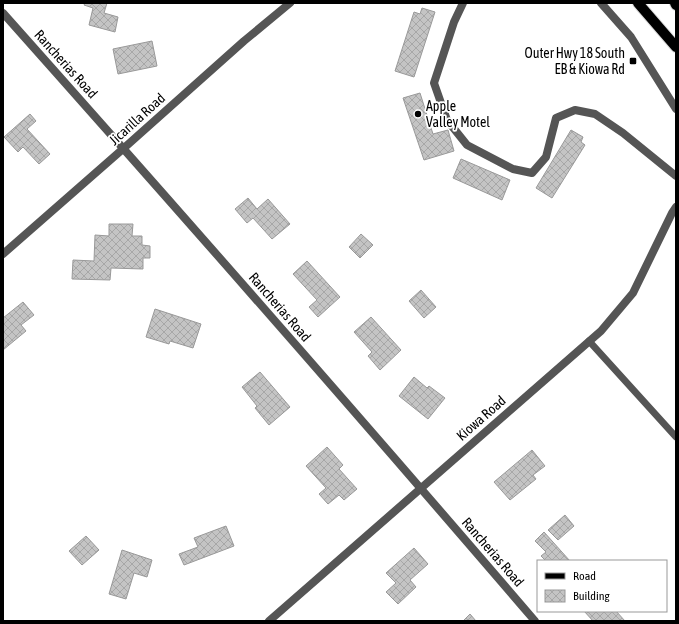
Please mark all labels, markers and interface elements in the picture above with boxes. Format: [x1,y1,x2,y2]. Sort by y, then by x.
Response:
street label: Rancherias Road [31,27,101,101]
place label: Outer Hwy 18 South EB & Kiowa Rd [524,45,625,77]
marker: Outer Hwy 18 South EB & Kiowa Rd [628,56,638,66]
street label: Jicarilla Road [106,90,168,148]
place label: Apple Valley Motel [426,98,490,130]
marker: Apple Valley Motel [413,109,423,119]
street label: Rancherias Road [246,269,314,345]
street label: Kiowa Road [453,392,509,444]
street label: Rancherias Road [459,514,527,590]
legend [537,560,667,612]
text: Road [573,569,596,583]
text: Building [573,589,611,603]

